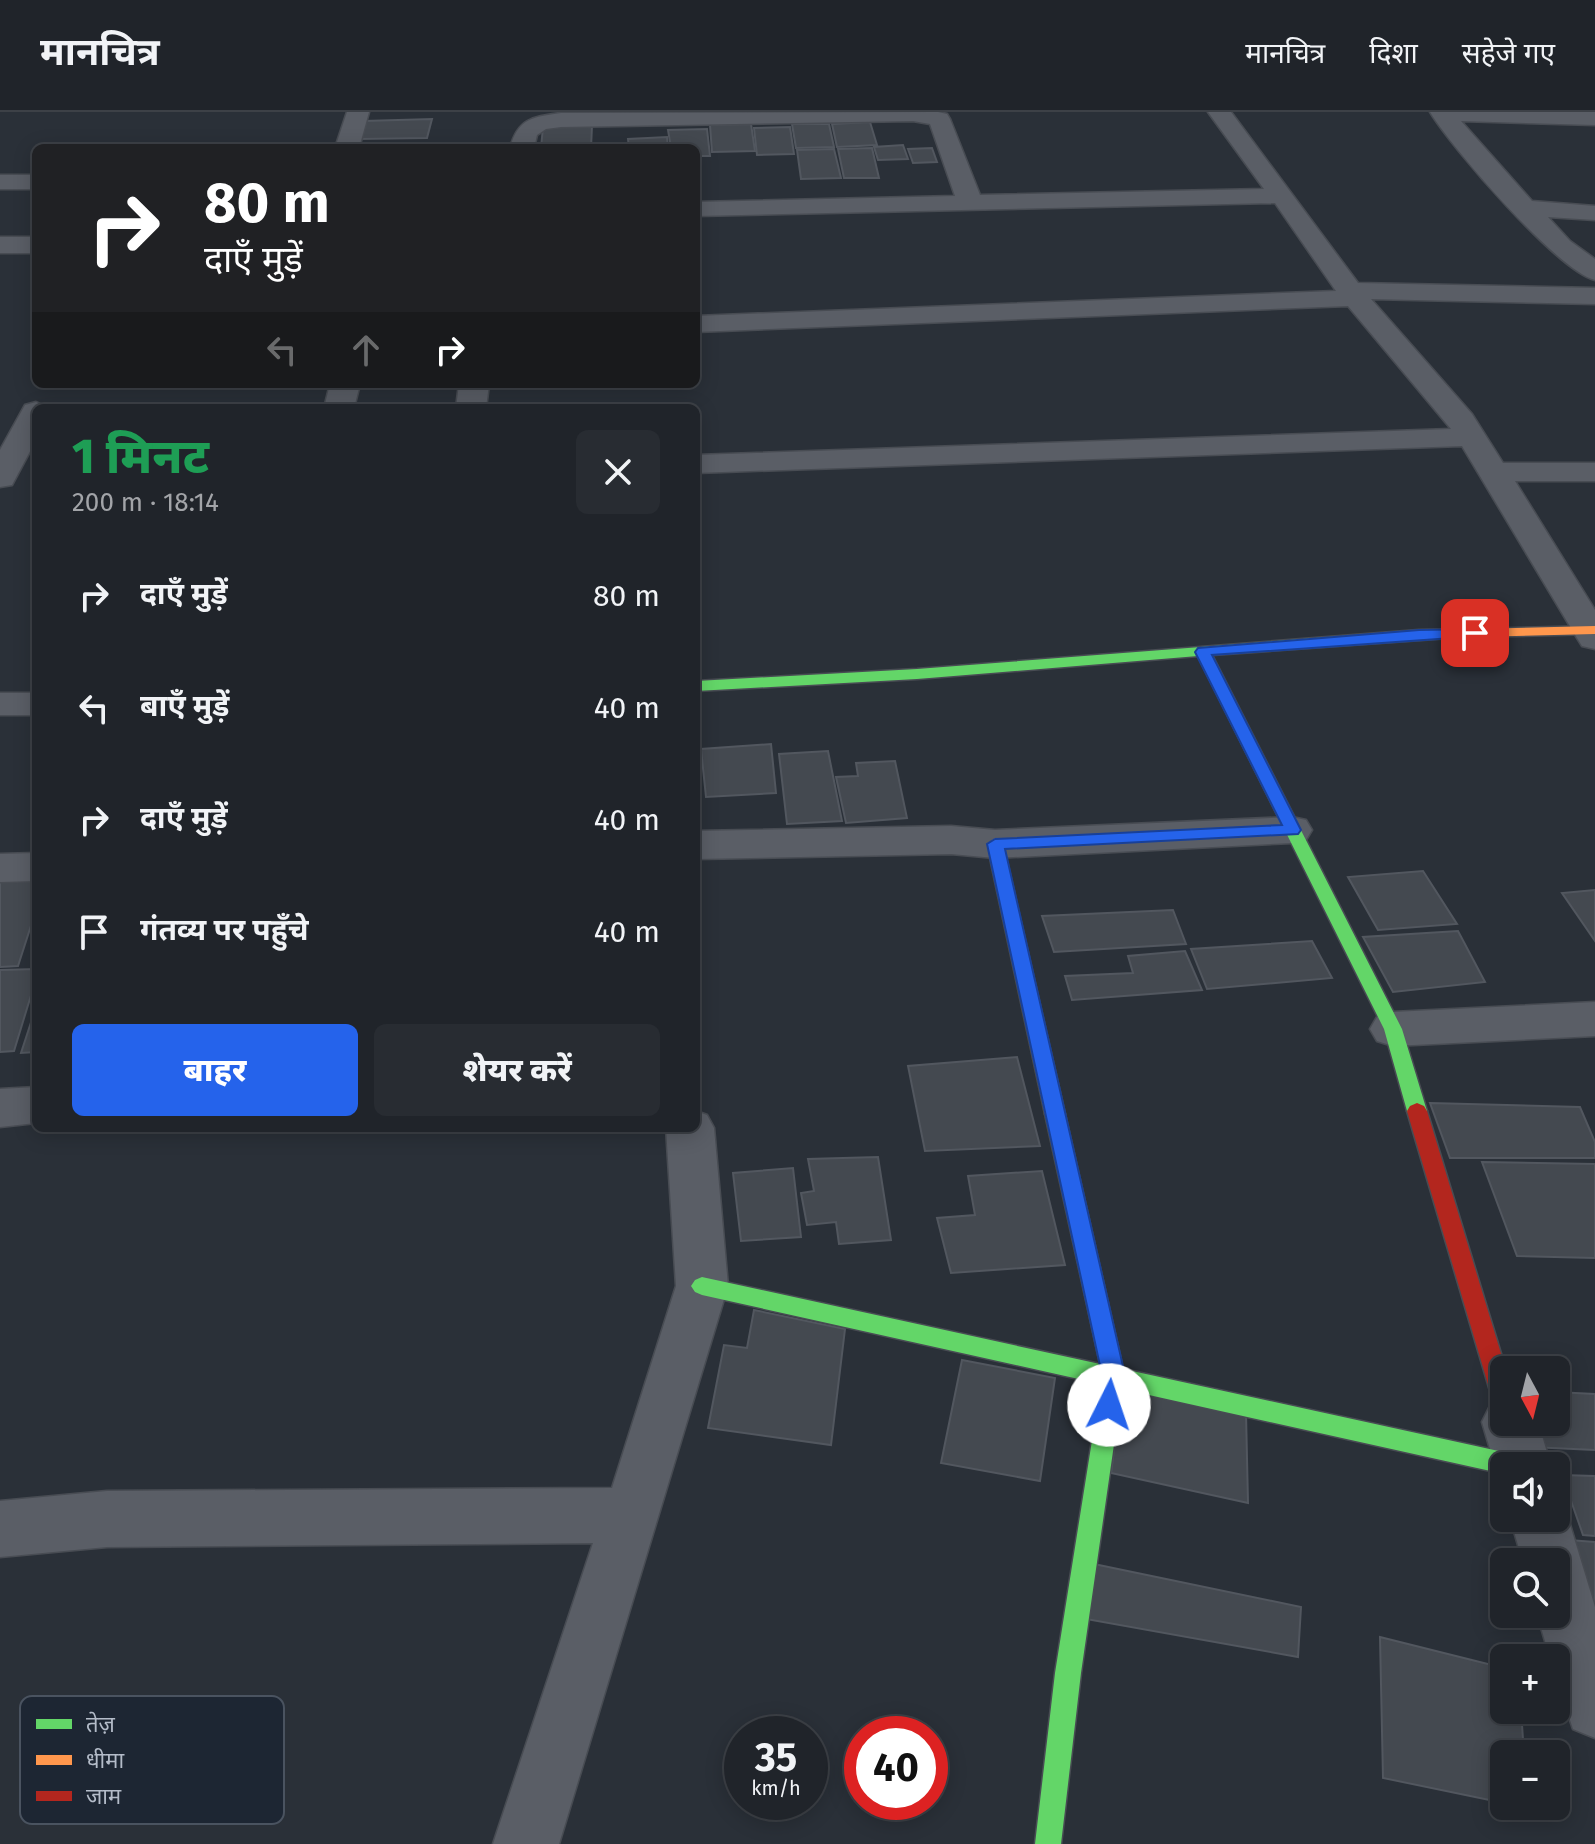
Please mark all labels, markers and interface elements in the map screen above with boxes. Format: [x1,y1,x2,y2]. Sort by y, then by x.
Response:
text: मानचित्र [40,29,160,75]
text: मानचित्र [1245,37,1325,70]
text: दिशा [1369,37,1418,70]
text: सहेजे गए [1462,37,1555,70]
text: 80 m [204,170,330,237]
icon: right [72,176,176,280]
text: दाएँ मुड़ें [204,238,303,282]
icon: left [260,328,304,372]
icon: ahead [344,328,388,372]
icon: right [428,328,472,372]
text: 1 मिनट [72,428,209,486]
button: close [576,430,660,514]
text: 200 m · 18:14 [72,487,219,518]
icon: right [72,574,116,618]
text: दाएँ मुड़ें [140,576,228,612]
text: 80 m [593,578,660,614]
pin [1441,599,1509,667]
icon: arrive [1453,611,1497,655]
icon: left [72,686,116,730]
text: बाएँ मुड़ें [140,688,229,724]
text: 40 m [594,690,660,726]
icon: right [72,798,116,842]
text: दाएँ मुड़ें [140,800,228,836]
text: 40 m [594,802,660,838]
icon: arrive [72,910,116,954]
text: गंतव्य पर पहुँचे [140,912,308,948]
text: 40 m [594,914,660,950]
button: बाहर [72,1024,358,1116]
button: शेयर करें [374,1024,660,1116]
north arrow [1490,1356,1570,1436]
map controls [1490,1356,1570,1820]
position arrow [1067,1363,1151,1447]
button: sound [1490,1452,1570,1532]
button: search [1490,1548,1570,1628]
button: + [1490,1644,1570,1724]
legend [20,1696,284,1824]
text: तेज़ [86,1711,116,1738]
speed limit sign: 40 [844,1716,948,1820]
text: 35 [755,1734,797,1782]
button: − [1490,1740,1570,1820]
text: धीमा [86,1747,124,1774]
text: km/h [751,1776,801,1800]
text: जाम [86,1783,122,1810]

